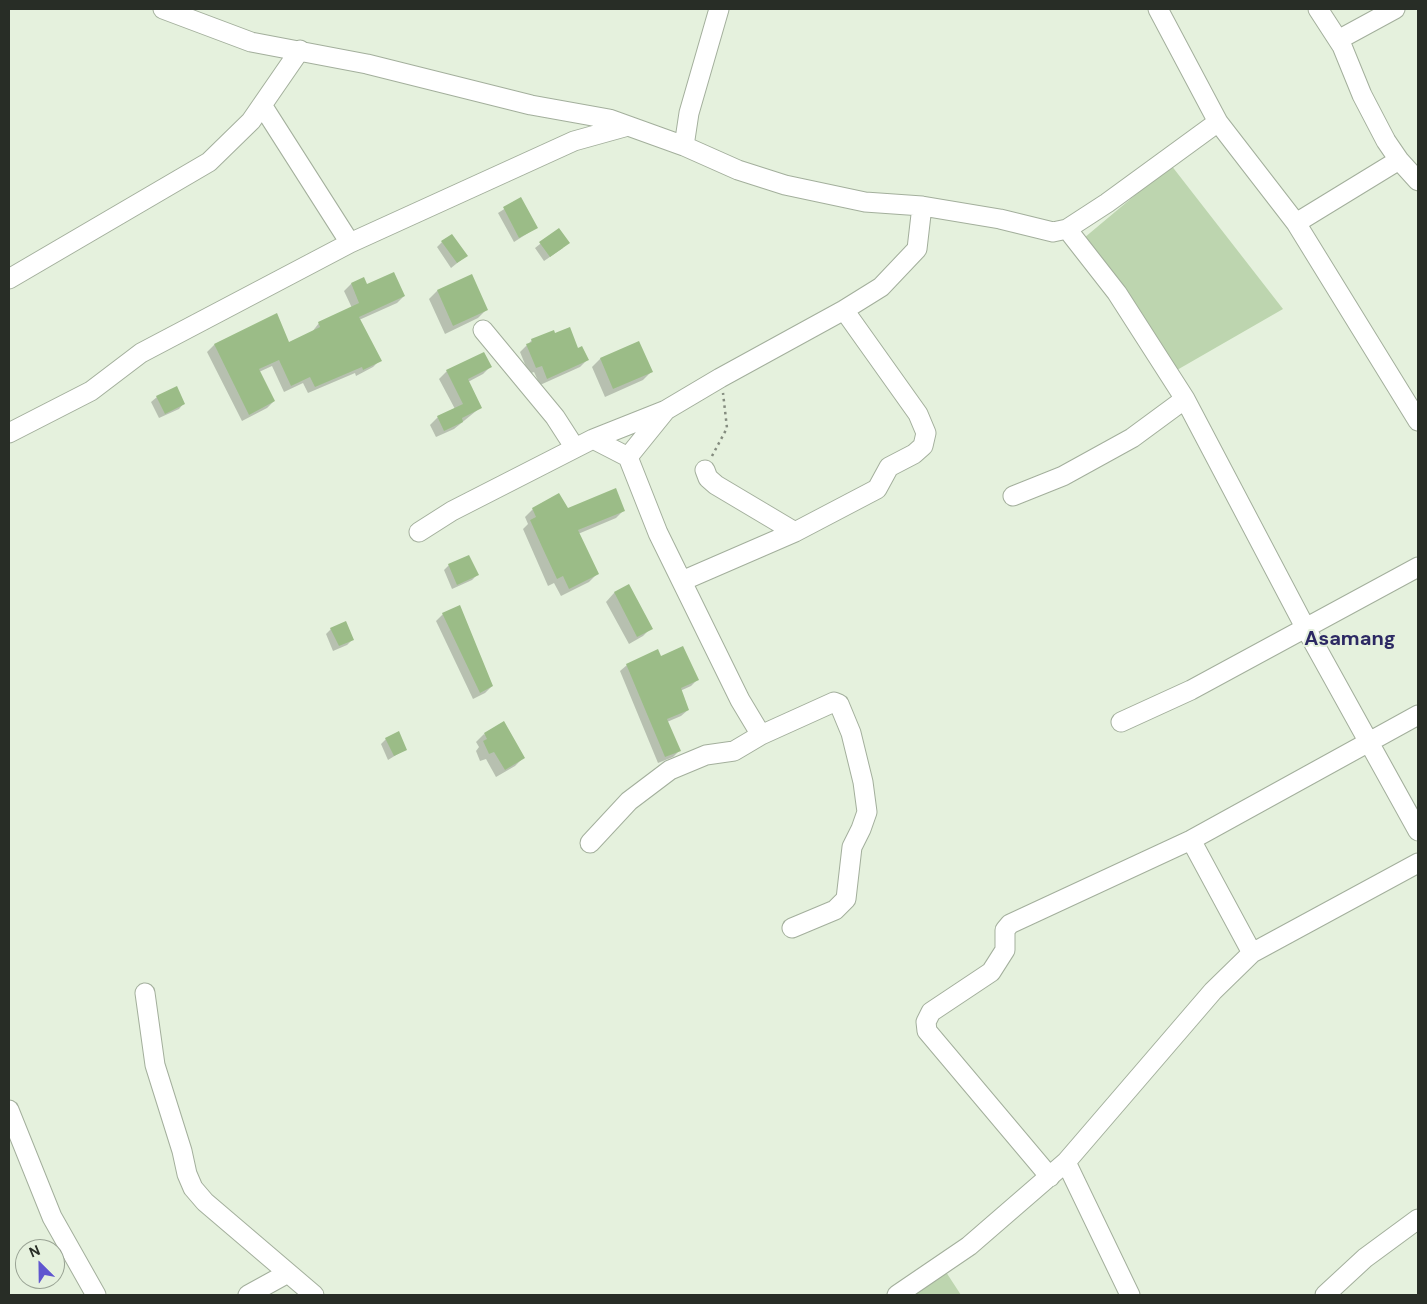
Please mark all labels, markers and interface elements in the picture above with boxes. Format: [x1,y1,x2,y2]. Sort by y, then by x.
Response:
district label: Asamang [1304,628,1396,652]
north arrow [15,1239,65,1289]
text: N [26,1241,43,1261]

